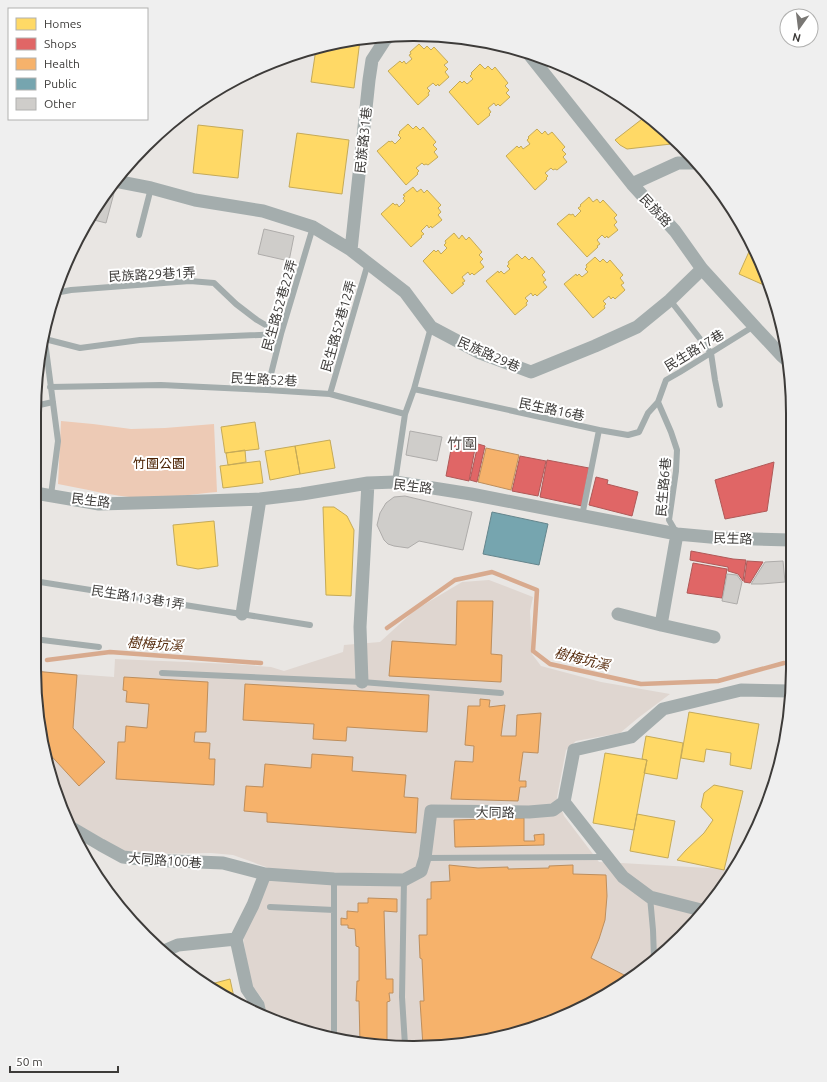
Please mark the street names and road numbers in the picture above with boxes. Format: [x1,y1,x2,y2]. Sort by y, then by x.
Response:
street label: 民族路31巷 [353,106,373,174]
street label: 民族路 [638,191,674,229]
street label: 民生路52巷22弄 [259,258,299,352]
street label: 民族路29巷1弄 [108,265,196,283]
street label: 民生路52巷12弄 [318,279,358,373]
street label: 民生路17巷 [662,327,726,373]
street label: 民族路29巷 [456,334,522,374]
street label: 民生路52巷 [230,370,298,388]
street label: 民生路16巷 [518,395,586,423]
street label: 民生路6巷 [653,457,673,517]
street label: 民生路 [393,477,433,495]
street label: 民生路 [71,491,111,509]
street label: 民生路 [713,530,753,546]
street label: 民生路113巷1弄 [90,583,186,611]
street label: 大同路 [475,805,515,819]
street label: 大同路100巷 [128,850,202,870]

